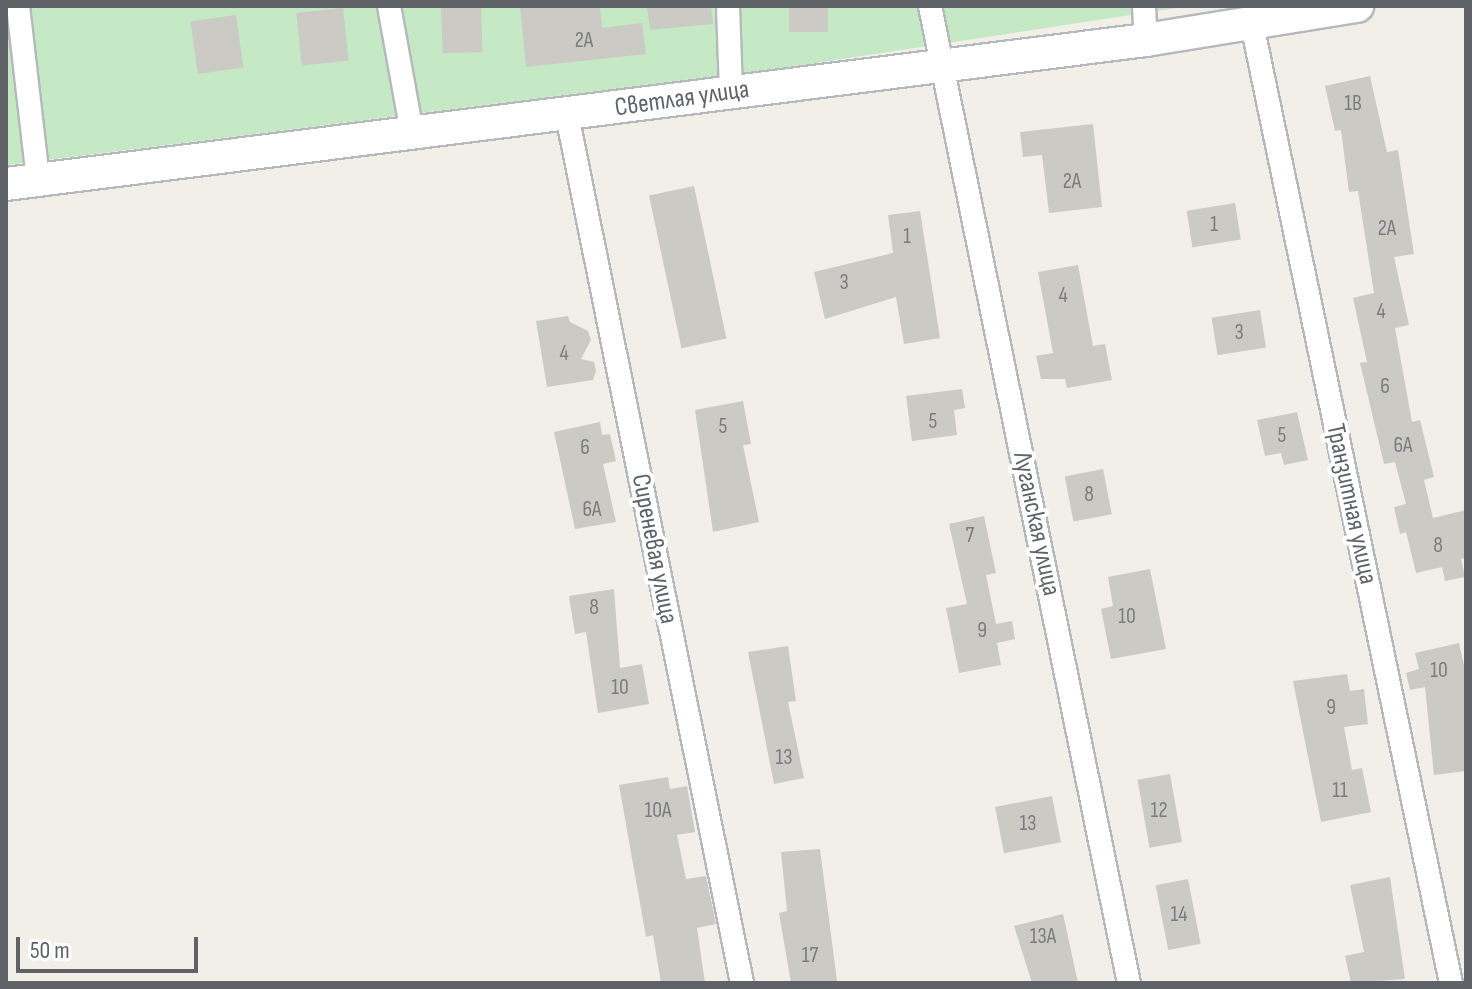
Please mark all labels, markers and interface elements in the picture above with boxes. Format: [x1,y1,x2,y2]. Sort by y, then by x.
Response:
house number: 2А [575,28,593,54]
street label: Светлая улица [613,74,751,124]
house number: 1В [1344,91,1362,117]
house number: 2А [1063,169,1081,195]
house number: 1 [1210,212,1218,238]
house number: 2А [1378,216,1396,242]
house number: 1 [903,224,911,250]
house number: 3 [839,270,849,296]
house number: 4 [1058,283,1068,309]
house number: 4 [1376,299,1386,325]
house number: 3 [1234,320,1244,346]
house number: 4 [559,341,569,367]
house number: 6 [1380,374,1390,400]
house number: 5 [929,409,937,435]
house number: 5 [719,414,727,440]
street label: Транзитная улица [1319,421,1383,587]
house number: 5 [1278,423,1286,449]
house number: 6А [1393,433,1413,459]
house number: 6 [580,435,590,461]
street label: Луганская улица [1006,449,1066,599]
street label: Сиреневая улица [624,472,684,626]
house number: 8 [1084,482,1094,508]
house number: 6А [582,497,602,523]
house number: 7 [966,523,974,549]
house number: 8 [1433,533,1443,559]
house number: 8 [589,595,599,621]
house number: 10 [1118,604,1136,630]
house number: 9 [977,618,987,644]
house number: 10 [1430,658,1448,684]
house number: 10 [611,675,629,701]
house number: 9 [1326,695,1336,721]
house number: 13 [776,745,792,771]
house number: 11 [1332,778,1348,804]
house number: 10А [645,798,671,824]
house number: 12 [1150,798,1168,824]
house number: 13 [1020,811,1036,837]
house number: 14 [1171,902,1187,928]
scale bar [20,921,202,971]
house number: 13А [1030,924,1056,950]
text: 50 m [30,936,70,965]
house number: 17 [802,943,818,969]

